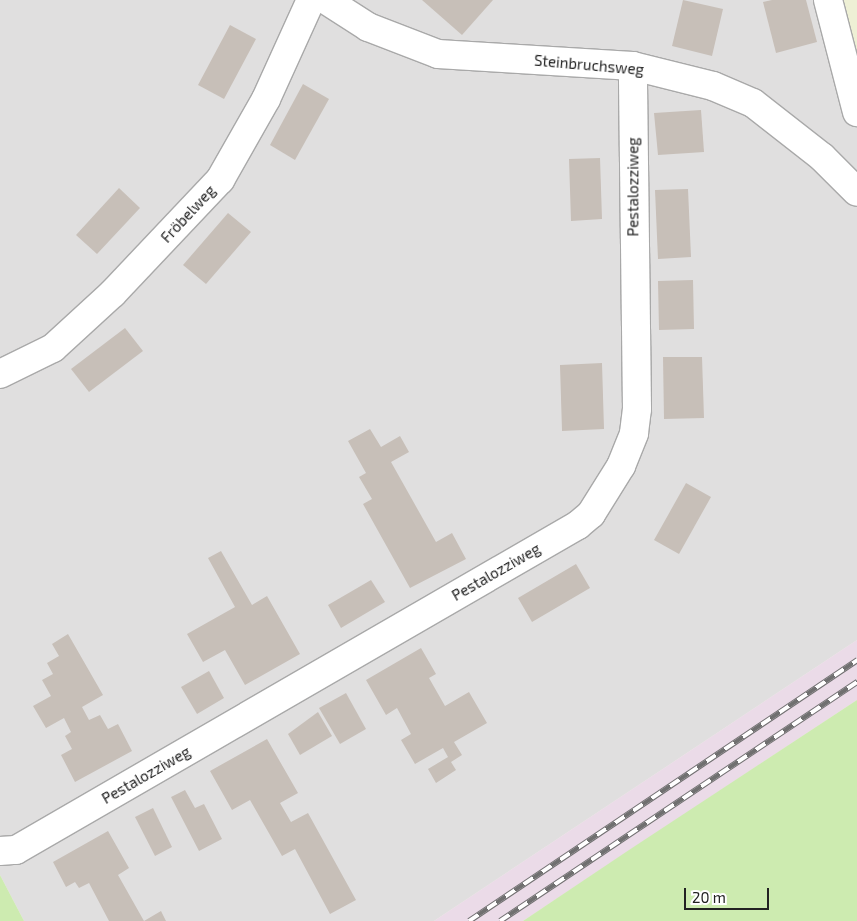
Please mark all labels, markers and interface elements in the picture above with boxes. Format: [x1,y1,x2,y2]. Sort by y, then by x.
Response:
street label: Steinbruchsweg [533,51,645,79]
street label: Pestalozziweg [624,137,642,237]
street label: Fröbelweg [157,182,219,246]
street label: Pestalozziweg [449,539,543,605]
street label: Pestalozziweg [99,742,193,808]
scale bar [687,878,772,910]
text: 20 m [692,888,726,906]

